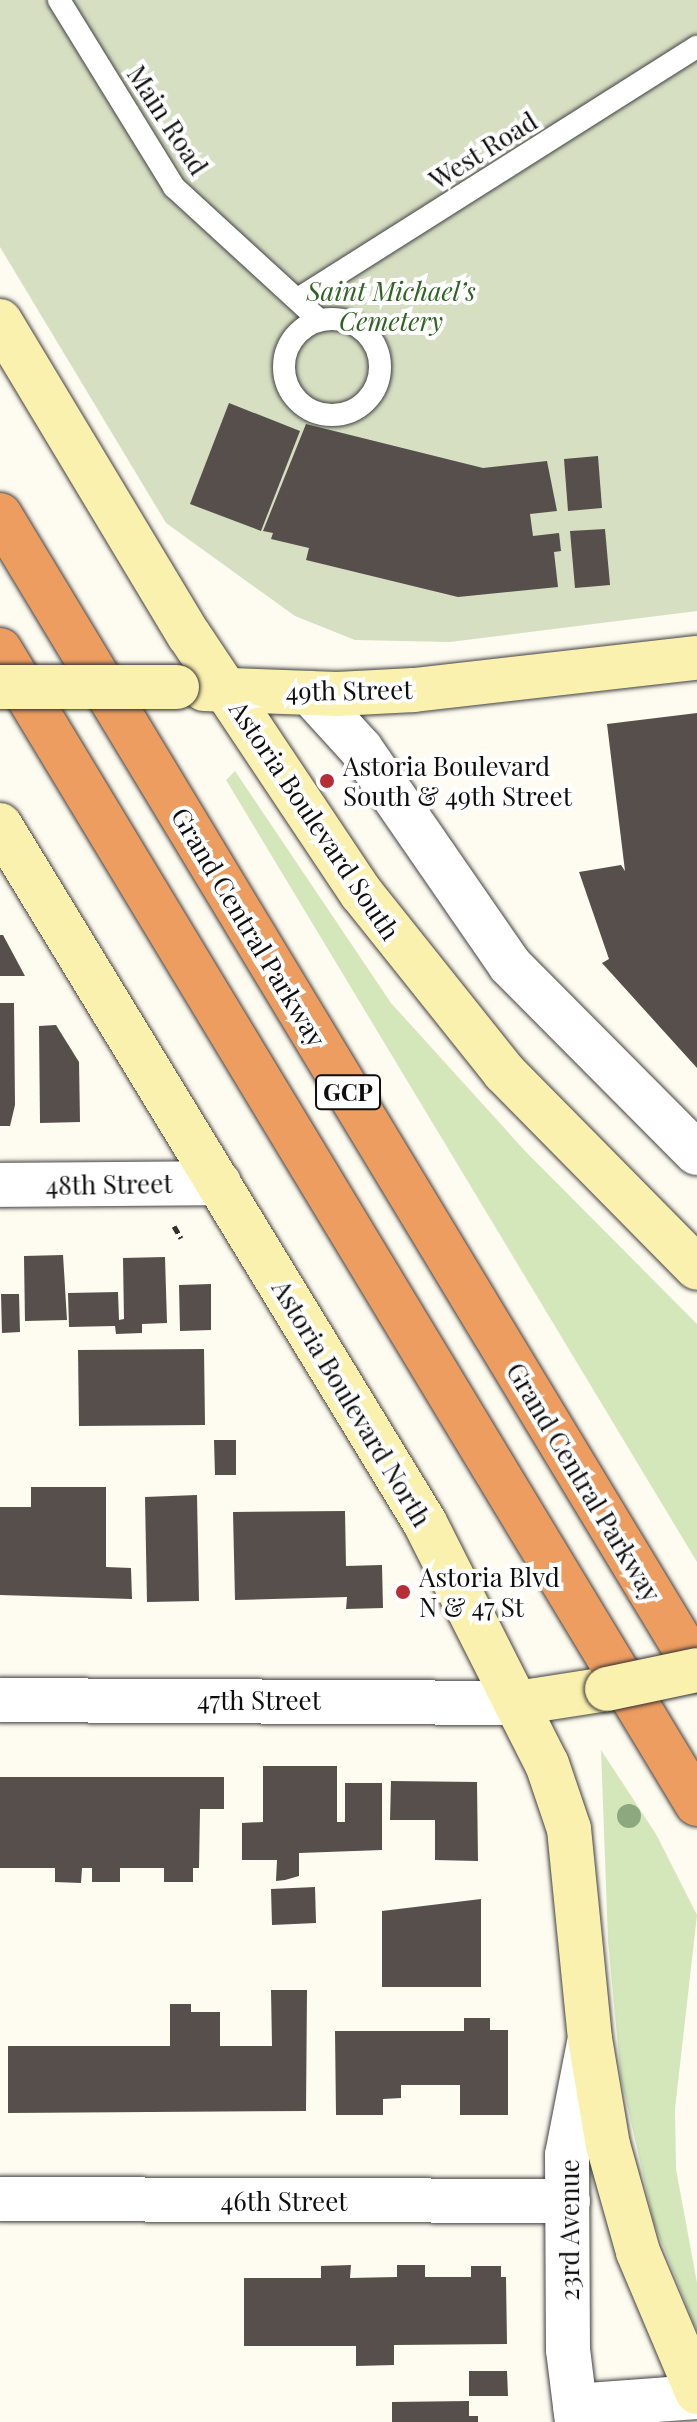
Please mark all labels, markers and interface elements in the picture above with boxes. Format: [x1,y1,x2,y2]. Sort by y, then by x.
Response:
street label: Main Road [121,59,215,181]
street label: West Road [423,105,543,195]
park label: Saint Michael’s Cemetery [306,275,476,336]
street label: 49th Street [285,673,413,707]
street label: Astoria Boulevard South [223,694,407,946]
place label: Astoria Boulevard South & 49th Street [343,750,572,812]
marker: Astoria Boulevard South & 49th Street [318,772,336,790]
street label: Grand Central Parkway [165,802,333,1052]
road number: GCP [314,1072,382,1112]
street label: 48th Street [45,1167,173,1201]
street label: Astoria Boulevard North [266,1274,438,1532]
street label: Grand Central Parkway [500,1357,668,1607]
place label: Astoria Blvd N & 47 St [419,1561,560,1622]
marker: Astoria Blvd N & 47 St [394,1583,412,1601]
street label: 47th Street [197,1684,321,1716]
street label: 23rd Avenue [553,2159,585,2301]
street label: 46th Street [220,2185,348,2217]

